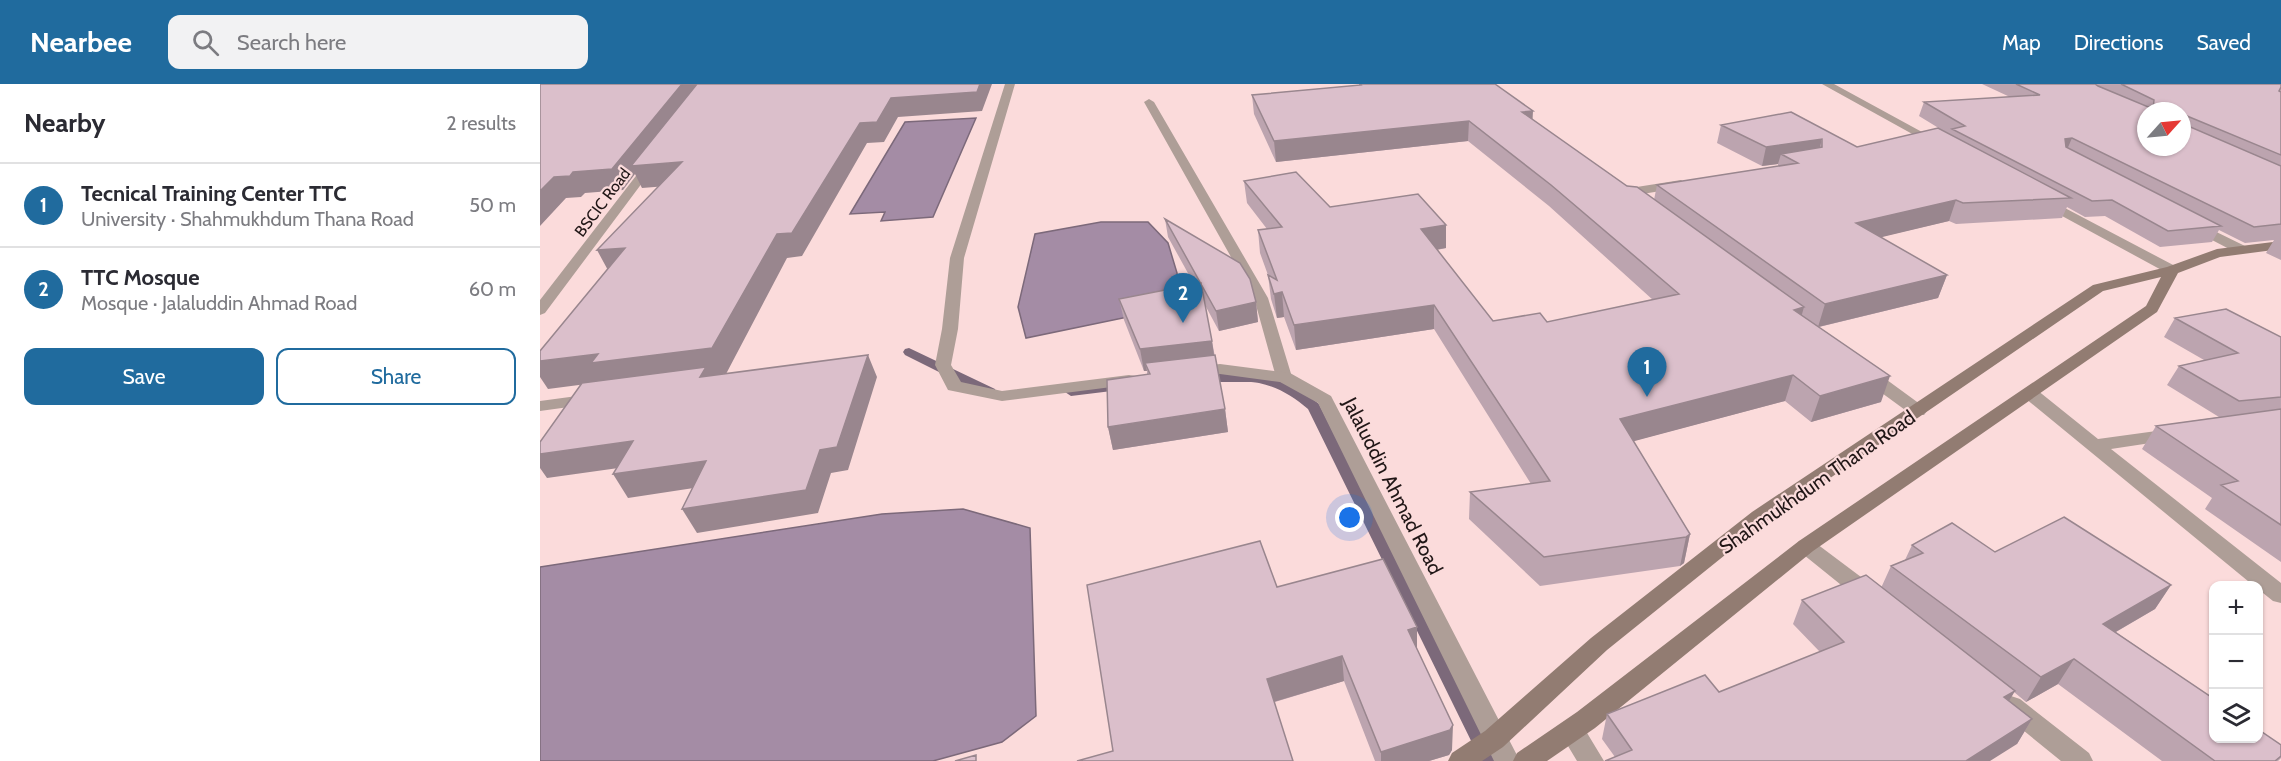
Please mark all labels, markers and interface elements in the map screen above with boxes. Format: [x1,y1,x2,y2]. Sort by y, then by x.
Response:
search box [168,15,588,69]
text: Nearbee [30,25,132,59]
icon: search [189,26,222,59]
text: Search here [237,29,346,56]
text: Map [2002,30,2041,55]
text: Directions [2074,30,2163,55]
text: Saved [2196,30,2251,55]
north arrow [2137,102,2191,156]
text: Nearby [24,107,105,139]
text: 2 results [446,111,516,135]
street label: BSCIC Road [570,164,634,240]
text: Tecnical Training Center TTC [81,180,347,207]
text: 1 [40,193,47,217]
text: 50 m [469,193,516,217]
text: University · Shahmukhdum Thana Road [81,207,414,231]
text: TTC Mosque [81,264,200,291]
pin: 2 [1164,274,1202,323]
text: 2 [38,277,49,301]
text: 60 m [469,277,516,301]
text: Mosque · Jalaluddin Ahmad Road [81,291,357,315]
button: Save [24,348,264,405]
button: Share [276,348,516,405]
pin: 1 [1628,348,1666,397]
street label: Jalaluddin Ahmad Road [1337,393,1448,579]
street label: Shahmukhdum Thana Road [1714,405,1920,559]
your location [1335,503,1364,532]
map controls [2209,581,2263,743]
button: + [2209,581,2263,635]
button: − [2209,635,2263,689]
button: layers [2209,689,2263,743]

